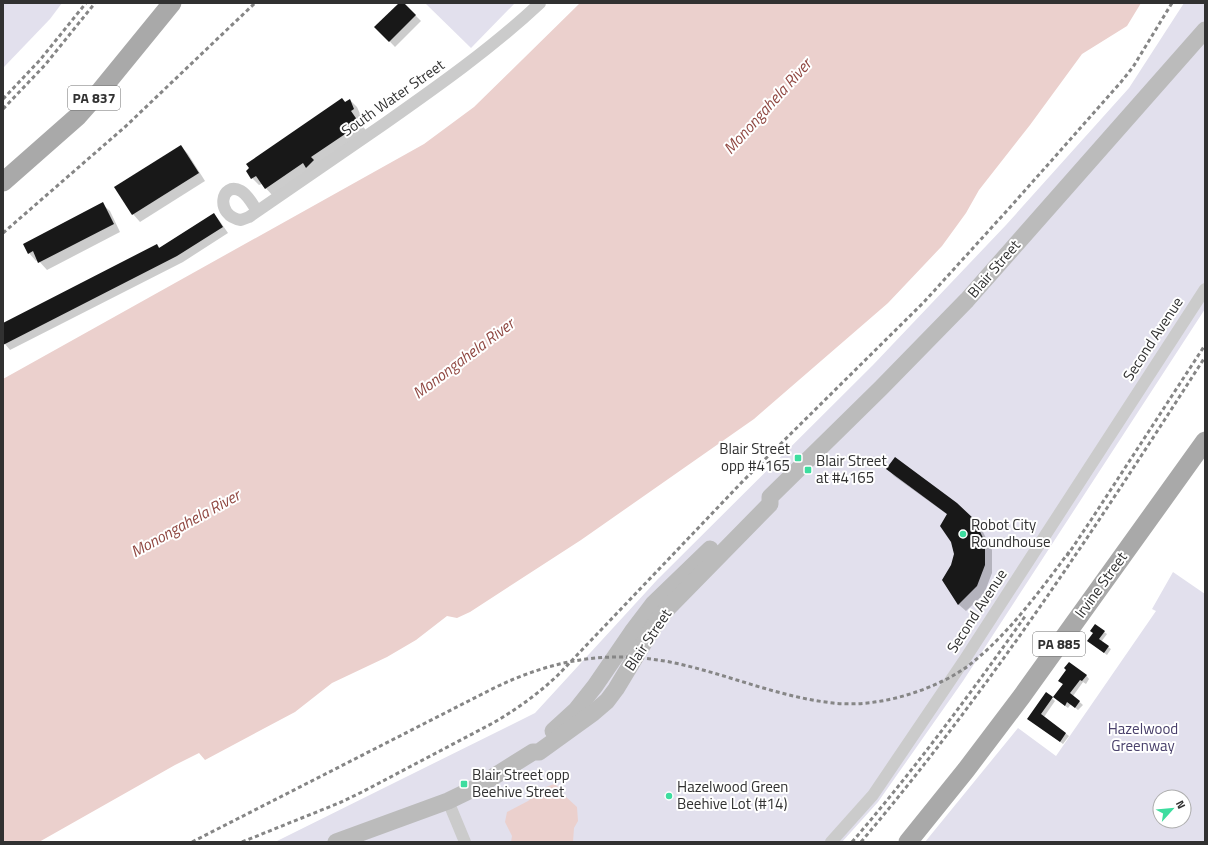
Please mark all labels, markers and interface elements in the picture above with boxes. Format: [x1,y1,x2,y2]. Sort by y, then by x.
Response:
water label: Monongahela River [717,51,818,159]
street label: South Water Street [336,53,450,142]
road number: PA 837 [68,86,120,110]
street label: Blair Street [962,234,1026,303]
street label: Second Avenue [1117,292,1188,385]
water label: Monongahela River [407,311,520,404]
place label: Blair Street opp #4165 [719,437,791,477]
place label: Blair Street at #4165 [816,449,887,489]
marker: Blair Street opp #4165 [793,453,803,463]
marker: Blair Street at #4165 [803,465,813,475]
water label: Monongahela River [126,482,246,563]
place label: Robot City Roundhouse [971,513,1050,553]
marker: Robot City Roundhouse [958,529,968,539]
street label: Irvine Street [1069,546,1133,623]
street label: Second Avenue [941,564,1012,657]
street label: Blair Street [618,603,677,675]
road number: PA 885 [1033,632,1085,656]
park label: Hazelwood Greenway [1108,717,1178,757]
place label: Blair Street opp Beehive Street [472,763,570,803]
place label: Hazelwood Green Beehive Lot (#14) [677,775,788,815]
marker: Blair Street opp Beehive Street [459,779,469,789]
north arrow [1152,789,1192,829]
marker: Hazelwood Green Beehive Lot (#14) [664,791,674,801]
text: N [1172,797,1190,811]

